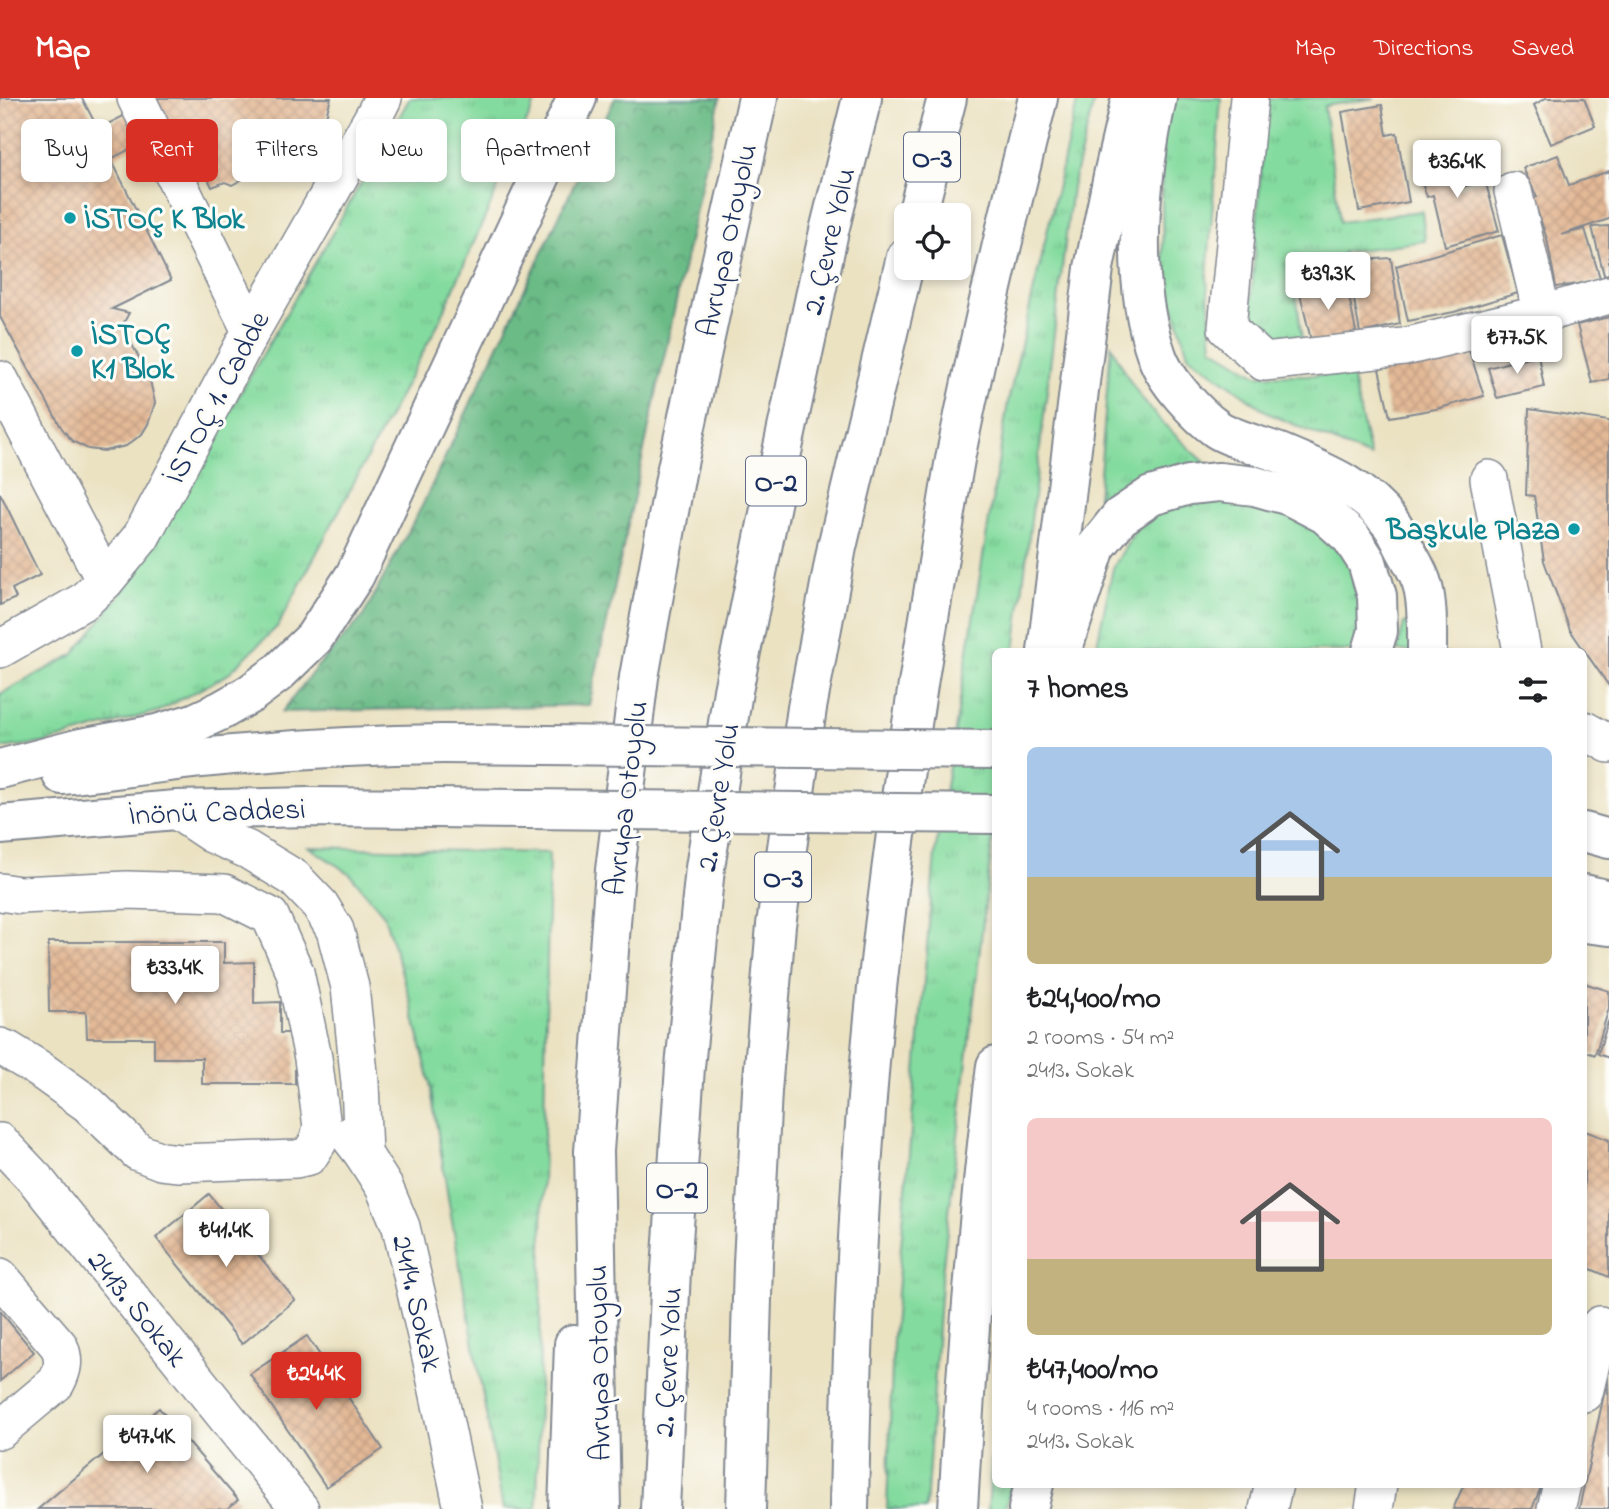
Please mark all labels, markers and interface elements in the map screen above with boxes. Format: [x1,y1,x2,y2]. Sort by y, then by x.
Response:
text: Map [35,25,91,73]
text: Map [1295,32,1336,67]
text: Directions [1374,32,1473,67]
text: Saved [1511,32,1574,67]
chip: Buy [21,119,112,182]
chip: Rent [126,119,218,182]
chip: Filters [232,119,342,182]
chip: New [356,119,447,182]
chip: Apartment [461,119,615,182]
road number: O-3 [904,132,960,182]
street label: Avrupa Otoyolu [687,140,771,341]
pin: ₺36.4K [1400,140,1514,200]
text: ₺36.4K [1429,146,1485,179]
street label: 2. Çevre Yolu [793,164,869,320]
place label: İSTOÇ K Blok [84,199,245,243]
map controls [894,203,971,280]
button: locate [894,203,971,280]
marker: İSTOÇ K Blok [62,210,78,226]
pin: ₺39.3K [1271,252,1385,312]
text: ₺39.3K [1301,258,1355,291]
street label: İSTOÇ 1. Cadde [155,304,283,493]
place label: İSTOÇ K1 Blok [91,315,175,393]
pin: ₺77.5K [1460,316,1574,376]
text: ₺77.5K [1487,322,1547,355]
marker: İSTOÇ K1 Blok [69,343,85,359]
road number: O-2 [746,456,806,506]
place label: Başkule Plaza [1385,510,1560,554]
marker: Başkule Plaza [1566,521,1582,537]
text: 7 homes [1027,668,1129,712]
icon: filters [1514,671,1552,709]
street label: Avrupa Otoyolu [594,698,662,898]
street label: 2. Çevre Yolu [687,720,753,875]
street label: İnönü Caddesi [128,789,306,839]
icon: home [1227,793,1353,919]
road number: O-3 [755,852,811,902]
pin: ₺33.4K [118,946,232,1006]
text: ₺33.4K [147,952,203,985]
text: ₺24,400/mo [1027,978,1161,1022]
text: 2 rooms · 54 m² [1027,1022,1174,1055]
text: 2413. Sokak [1027,1055,1134,1088]
road number: O-2 [647,1164,707,1212]
icon: home [1227,1164,1353,1290]
pin: ₺41.4K [169,1210,283,1269]
text: ₺41.4K [199,1215,253,1248]
street label: 2414. Sokak [378,1231,452,1377]
street label: 2413. Sokak [75,1242,197,1379]
street label: Avrupa Otoyolu [577,1264,625,1461]
street label: 2. Çevre Yolu [644,1286,696,1438]
text: ₺47,400/mo [1027,1349,1158,1393]
pin: ₺24.4K [259,1352,373,1412]
text: ₺24.4K [287,1358,345,1391]
text: 4 rooms · 116 m² [1027,1393,1174,1426]
pin: ₺47.4K [90,1416,204,1475]
text: ₺47.4K [119,1421,175,1454]
text: 2413. Sokak [1027,1426,1134,1459]

